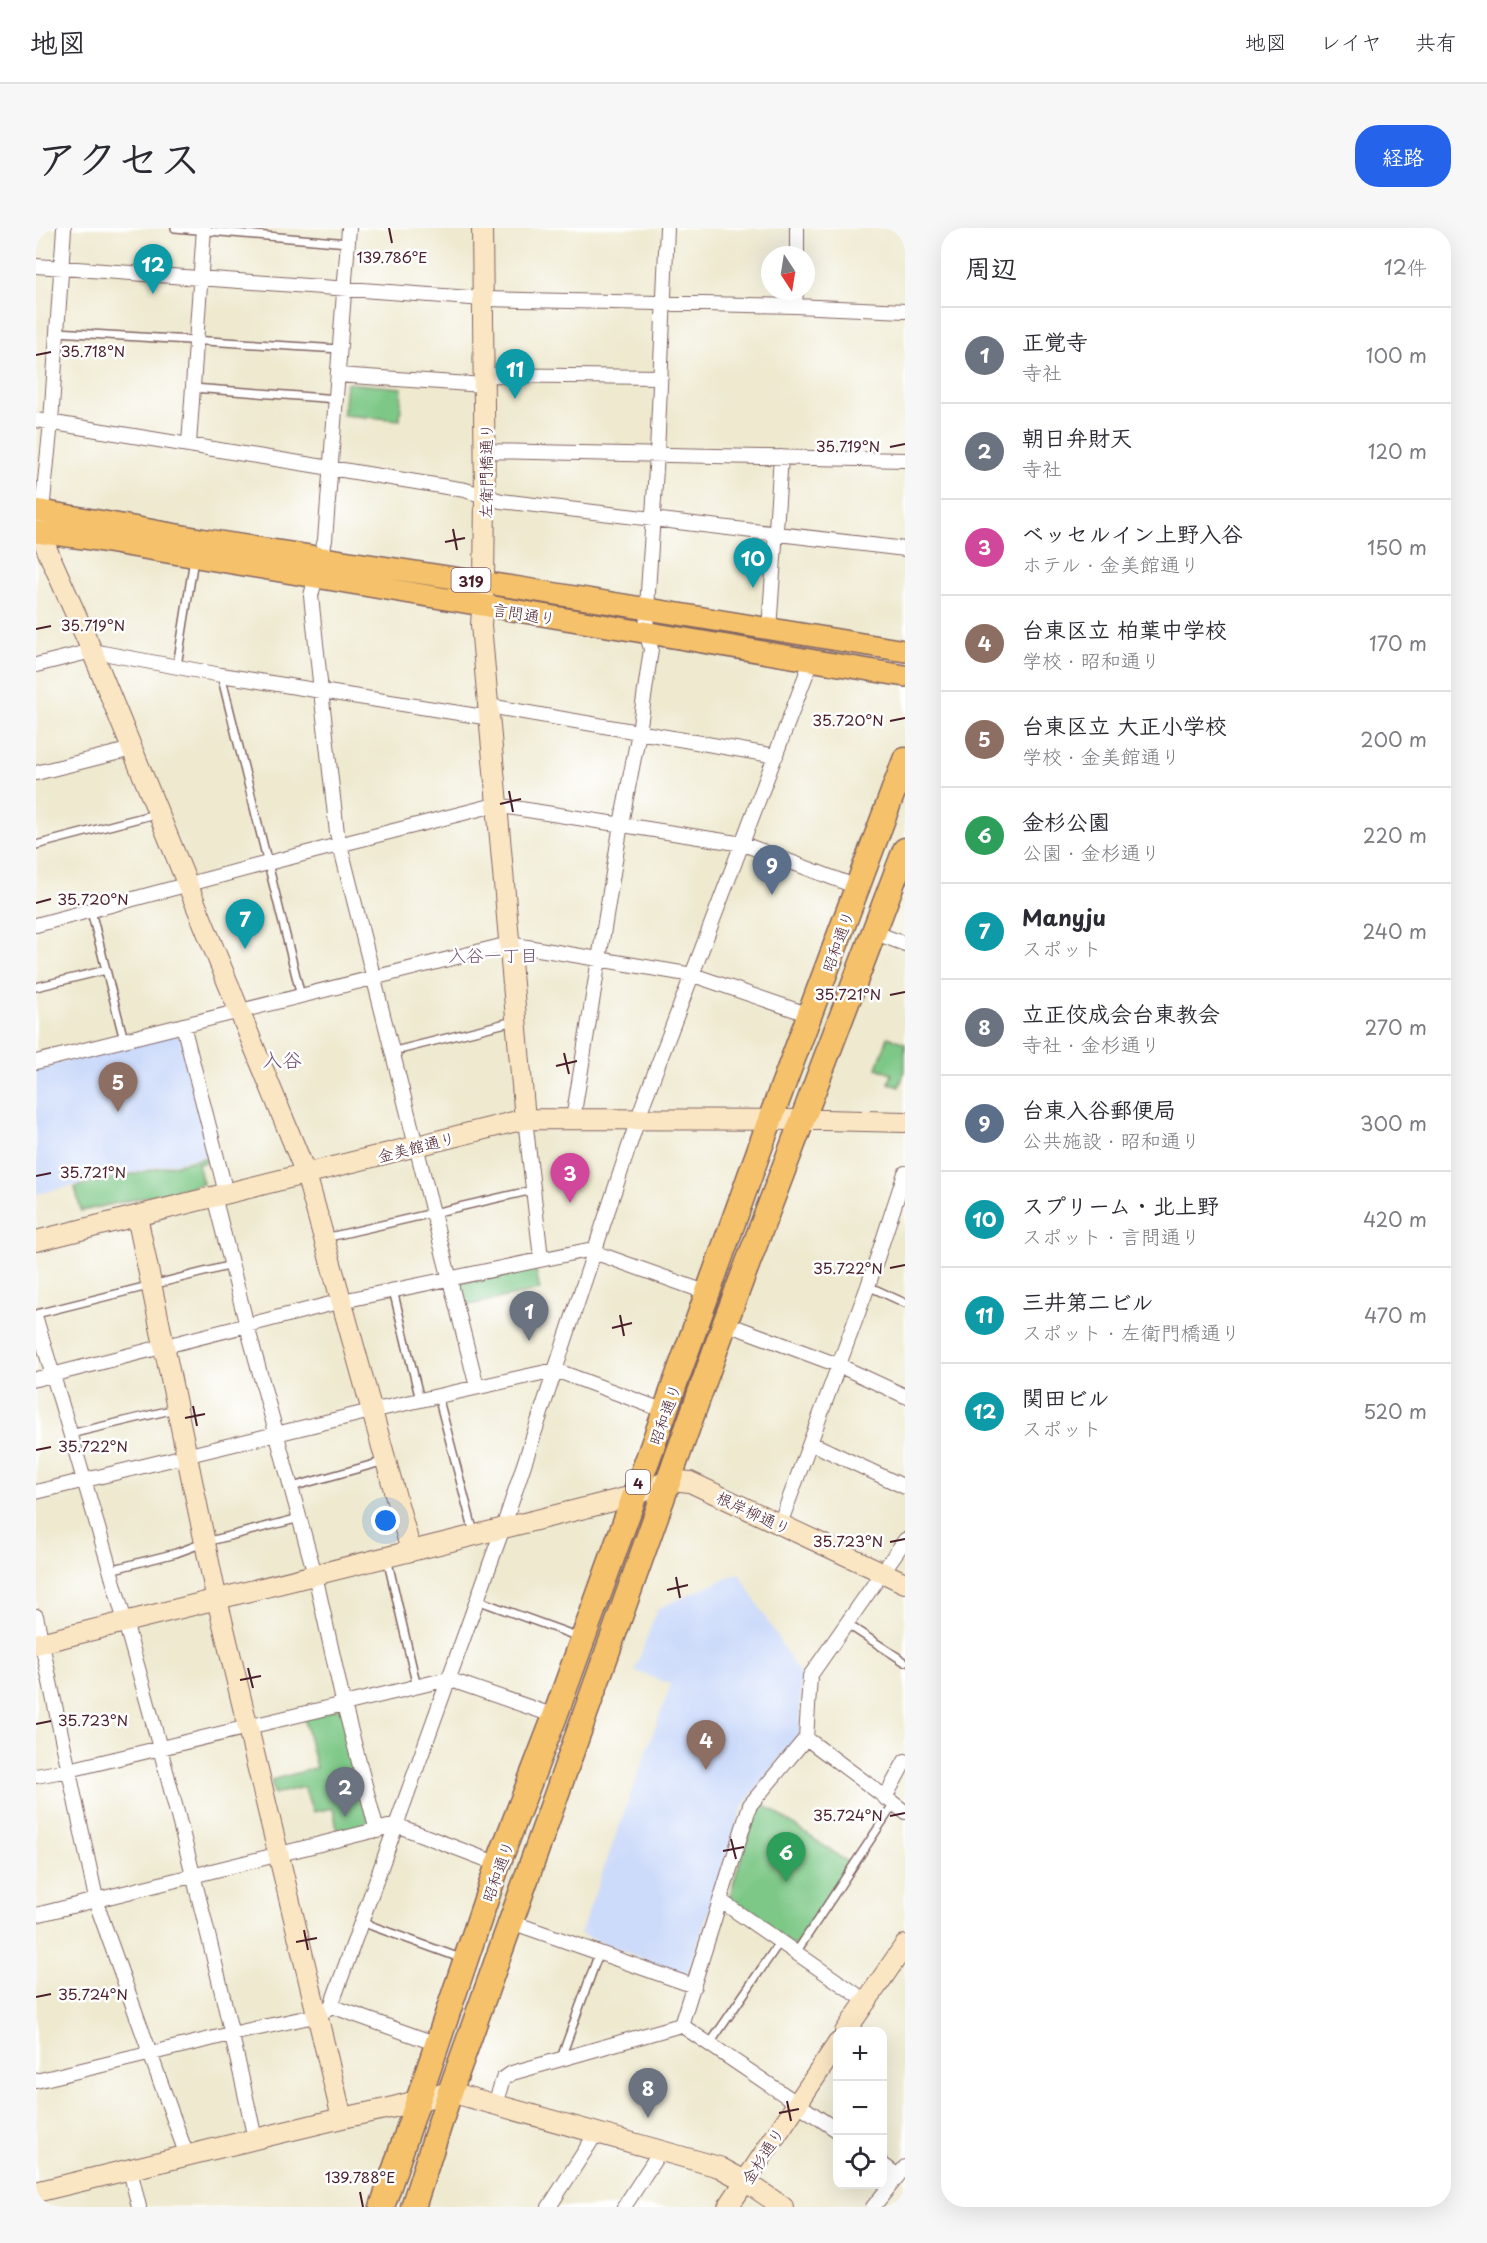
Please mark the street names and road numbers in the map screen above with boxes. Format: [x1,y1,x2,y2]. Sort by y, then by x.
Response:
street label: 左衛門橋通り [473,423,497,519]
road number: 319 [452,568,490,592]
street label: 言問通り [491,596,557,630]
street label: 昭和通り [815,907,859,975]
street label: 金美館通り [374,1125,458,1167]
street label: 昭和通り [642,1380,686,1448]
road number: 4 [626,1470,650,1494]
street label: 根岸柳通り [713,1484,795,1540]
street label: 昭和通り [475,1837,519,1905]
street label: 金杉通り [735,2122,789,2188]

